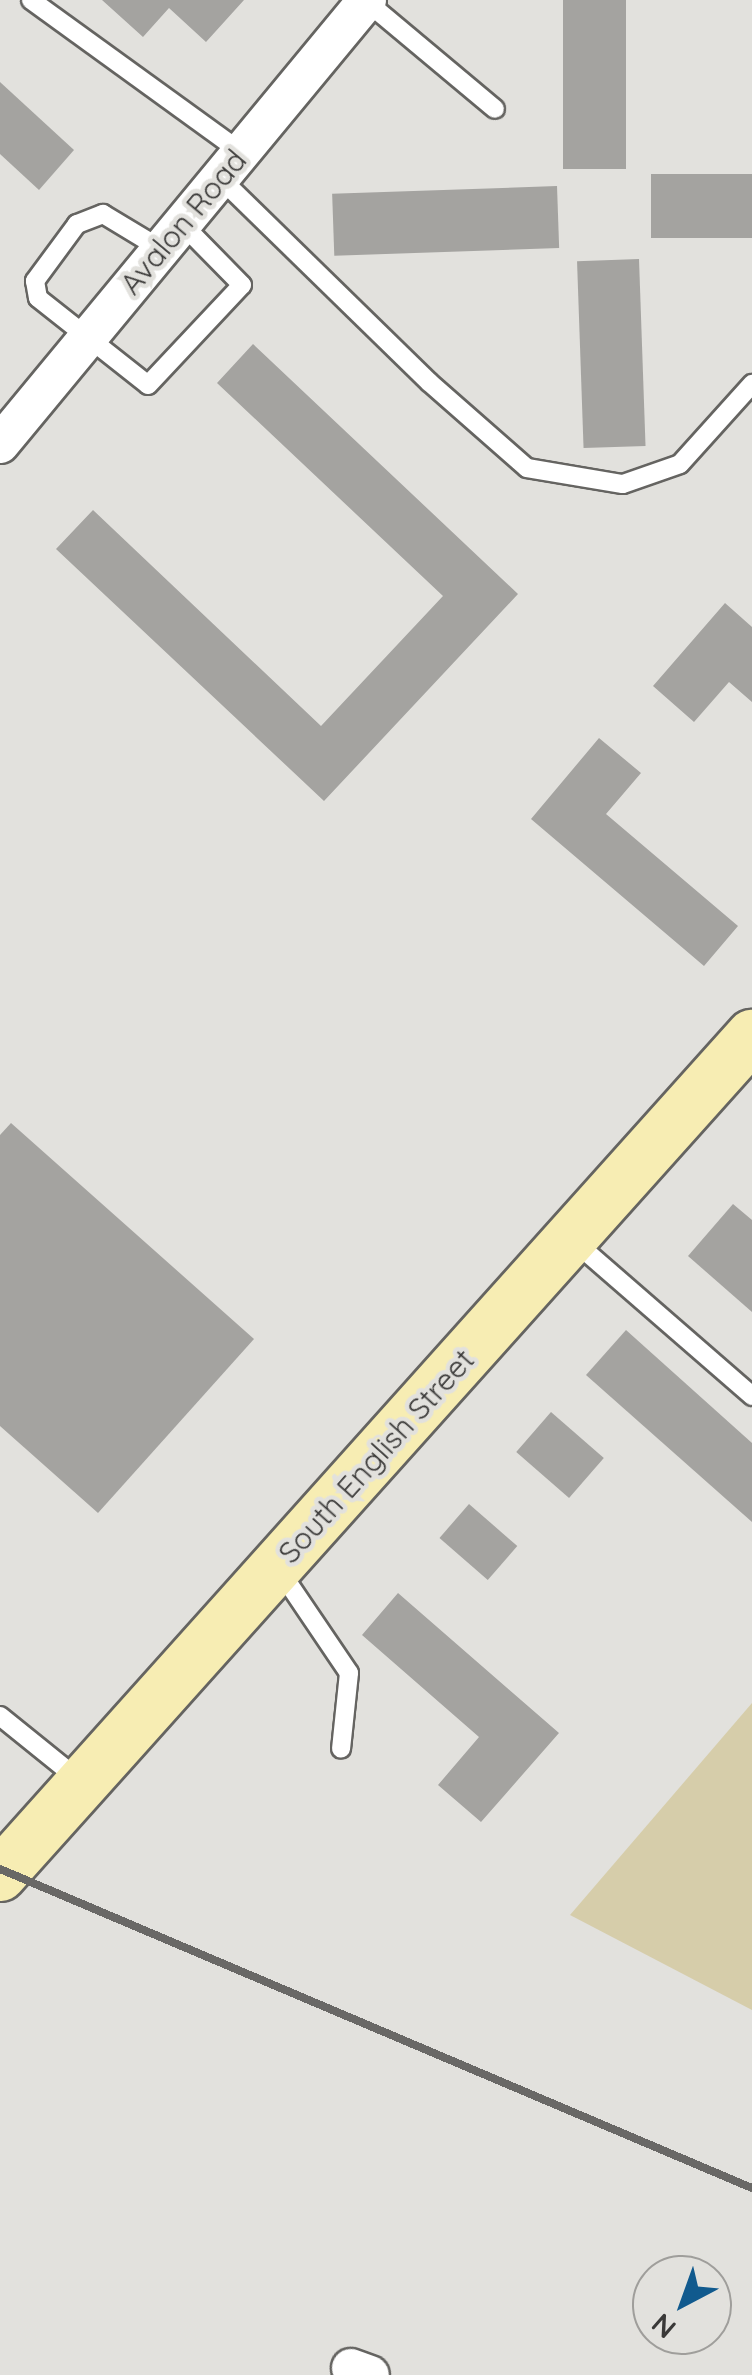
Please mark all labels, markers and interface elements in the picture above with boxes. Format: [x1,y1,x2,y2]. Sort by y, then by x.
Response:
street label: Avalon Road [112,143,254,301]
street label: South English Street [271,1342,481,1570]
north arrow [632,2255,732,2355]
text: N [644,2307,683,2346]

